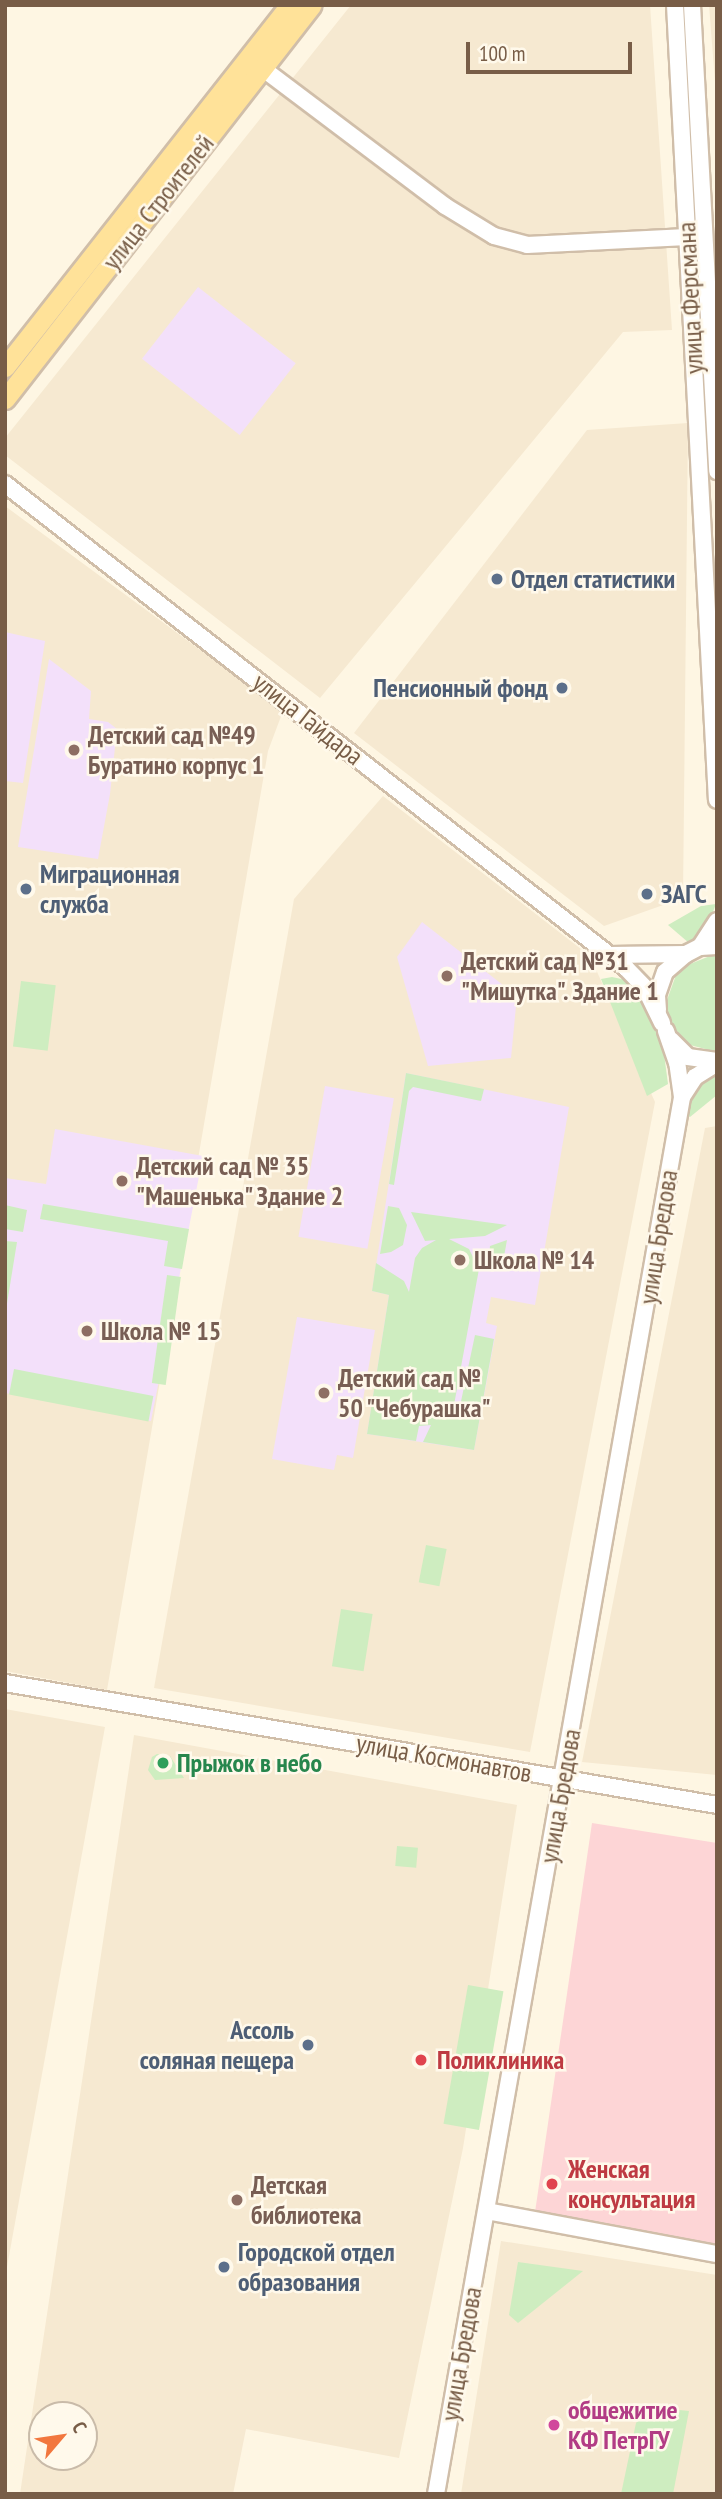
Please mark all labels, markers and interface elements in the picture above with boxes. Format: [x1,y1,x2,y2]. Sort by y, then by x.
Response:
scale bar [470,28,636,72]
text: 100 m [479,40,525,67]
street label: улица Строителей [96,128,220,276]
street label: улица Ферсмана [670,221,710,375]
place label: Отдел статистики [511,563,675,595]
marker: Отдел статистики [489,571,505,587]
street label: улица Гайдара [247,666,369,772]
place label: Пенсионный фонд [373,672,548,704]
marker: Пенсионный фонд [554,680,570,696]
place label: Детский сад №49 Буратино корпус 1 [88,719,264,780]
marker: Детский сад №49 Буратино корпус 1 [66,742,82,758]
place label: Миграционная служба [40,858,179,920]
place label: ЗАГС [661,878,707,910]
marker: Миграционная служба [18,881,34,897]
marker: ЗАГС [639,886,655,902]
place label: Детский сад №31 "Мишутка". Здание 1 [461,945,660,1006]
marker: Детский сад №31 "Мишутка". Здание 1 [439,968,455,984]
place label: Детский сад № 35 "Машенька" Здание 2 [136,1150,345,1212]
street label: улица Бредова [632,1168,684,1306]
marker: Детский сад № 35 "Машенька" Здание 2 [114,1173,130,1189]
place label: Школа № 14 [474,1244,594,1276]
marker: Школа № 14 [452,1252,468,1268]
place label: Школа № 15 [101,1315,221,1347]
marker: Школа № 15 [79,1323,95,1339]
place label: Детский сад № 50 "Чебурашка" [338,1362,492,1424]
marker: Детский сад № 50 "Чебурашка" [316,1385,332,1401]
street label: улица Космонавтов [354,1727,534,1789]
street label: улица Бредова [533,1727,587,1865]
place label: Прыжок в небо [177,1747,322,1779]
marker: Прыжок в небо [155,1755,171,1771]
place label: Ассоль соляная пещера [140,2014,294,2076]
marker: Ассоль соляная пещера [300,2037,316,2053]
place label: Поликлиника [437,2044,564,2076]
marker: Поликлиника [411,2050,431,2070]
place label: Женская консультация [568,2153,695,2214]
place label: Детская библиотека [251,2169,362,2230]
marker: Женская консультация [542,2174,562,2194]
marker: Детская библиотека [229,2192,245,2208]
place label: Городской отдел образования [238,2236,395,2298]
marker: Городской отдел образования [216,2259,232,2275]
street label: улица Бредова [434,2285,488,2423]
place label: общежитие КФ ПетрГУ [568,2394,678,2456]
north arrow [28,2401,98,2471]
text: С [67,2417,92,2436]
marker: общежитие КФ ПетрГУ [546,2417,562,2433]

